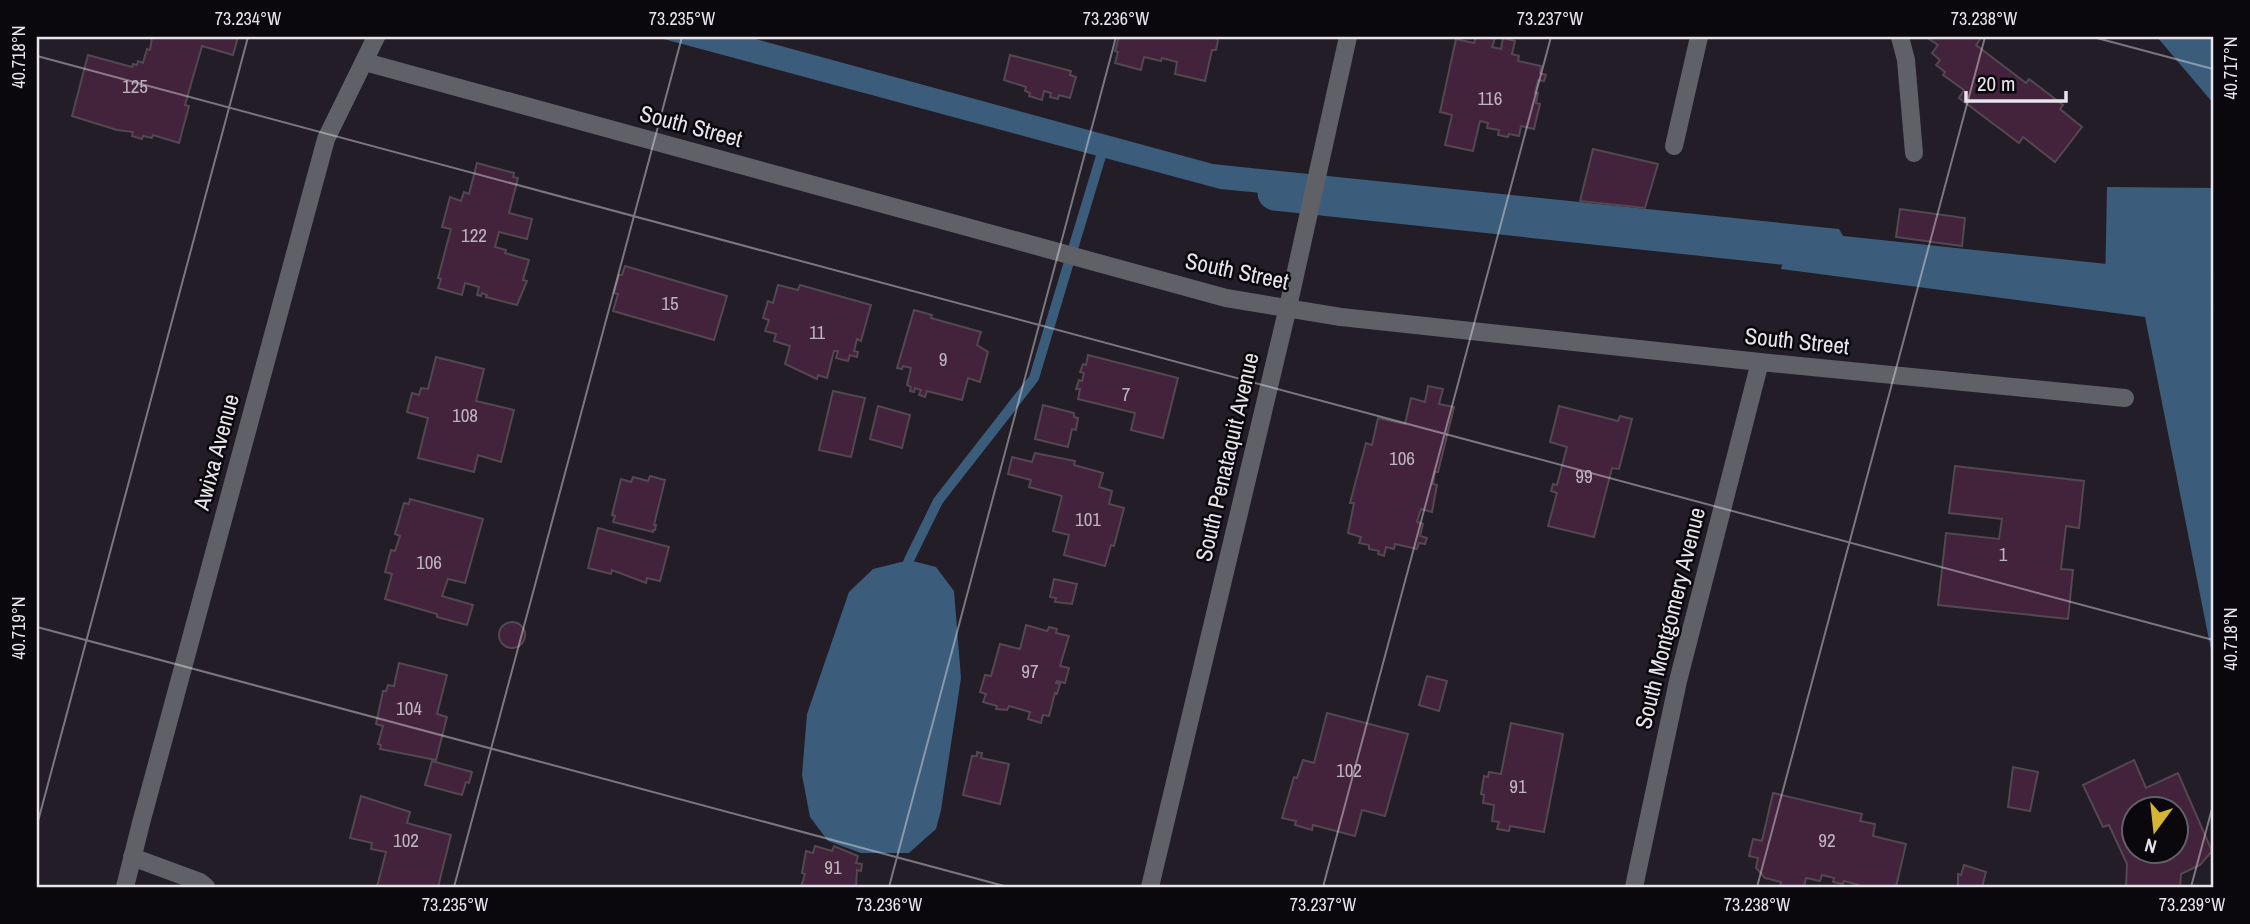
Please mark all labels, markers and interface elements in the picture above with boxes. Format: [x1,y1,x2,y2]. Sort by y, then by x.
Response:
text: 73.234°W [215,6,281,31]
text: 73.235°W [649,6,715,31]
text: 73.236°W [1083,6,1149,31]
text: 73.237°W [1517,6,1583,31]
text: 73.238°W [1951,6,2017,31]
text: 40.718°N [6,26,31,89]
text: 40.717°N [2218,37,2243,100]
scale bar [1966,60,2066,104]
text: 20 m [1977,69,2015,98]
house number: 125 [122,73,148,99]
house number: 116 [1478,85,1502,111]
street label: South Street [636,97,746,154]
house number: 122 [461,222,487,248]
street label: South Street [1183,244,1292,297]
house number: 15 [661,290,679,316]
house number: 11 [809,319,825,345]
street label: South Street [1743,320,1851,361]
house number: 9 [939,346,947,372]
street label: South Penataquit Avenue [1187,349,1266,564]
house number: 7 [1122,381,1131,407]
street label: Awixa Avenue [185,390,246,514]
house number: 108 [452,402,478,428]
house number: 106 [1389,445,1415,471]
house number: 99 [1575,463,1593,489]
street label: South Montgomery Avenue [1627,504,1712,732]
house number: 101 [1075,506,1101,532]
house number: 1 [1999,541,2008,567]
house number: 106 [416,549,442,575]
text: 40.719°N [6,597,31,660]
text: 40.718°N [2218,608,2243,671]
house number: 97 [1021,658,1039,684]
house number: 104 [396,695,422,721]
house number: 102 [1336,757,1362,783]
house number: 91 [1509,773,1527,799]
north arrow [2120,794,2190,864]
house number: 102 [393,827,419,853]
house number: 92 [1818,827,1836,853]
text: N [2142,832,2159,860]
house number: 91 [824,854,842,880]
text: 73.235°W [422,892,488,917]
text: 73.236°W [856,892,922,917]
text: 73.237°W [1290,892,1356,917]
text: 73.238°W [1724,892,1790,917]
text: 73.239°W [2159,892,2225,917]

